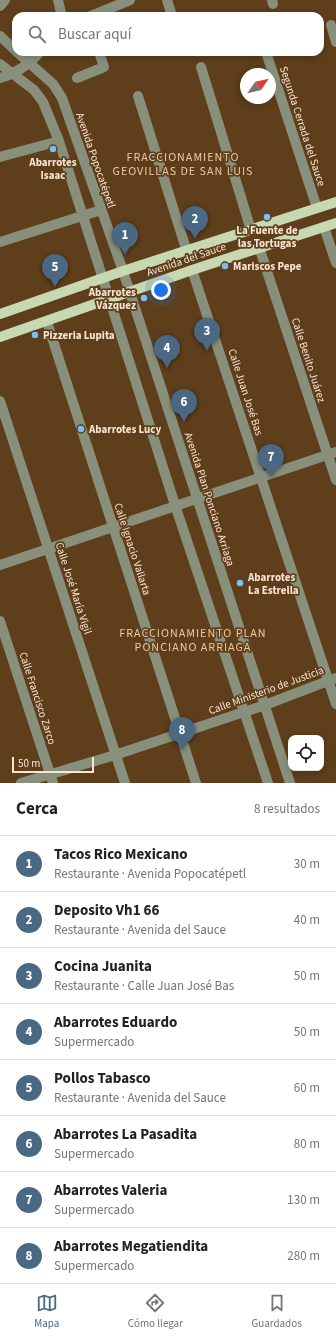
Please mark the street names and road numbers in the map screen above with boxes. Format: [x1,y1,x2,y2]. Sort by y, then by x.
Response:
street label: Segunda Cerrada del Sauce [276,64,329,189]
street label: Avenida Popocatépetl [72,110,119,210]
street label: Avenida del Sauce [144,239,228,280]
street label: Calle Benito Juárez [288,316,329,405]
street label: Calle Juan José Bas [224,347,267,438]
street label: Avenida Plan Ponciano Arriaga [181,430,238,568]
street label: Calle Ignacio Vallarta [111,501,154,597]
street label: Calle José María Vigil [52,540,96,636]
street label: Calle Francisco Zarco [15,650,60,746]
street label: Calle Ministerio de Justicia [206,663,326,718]

